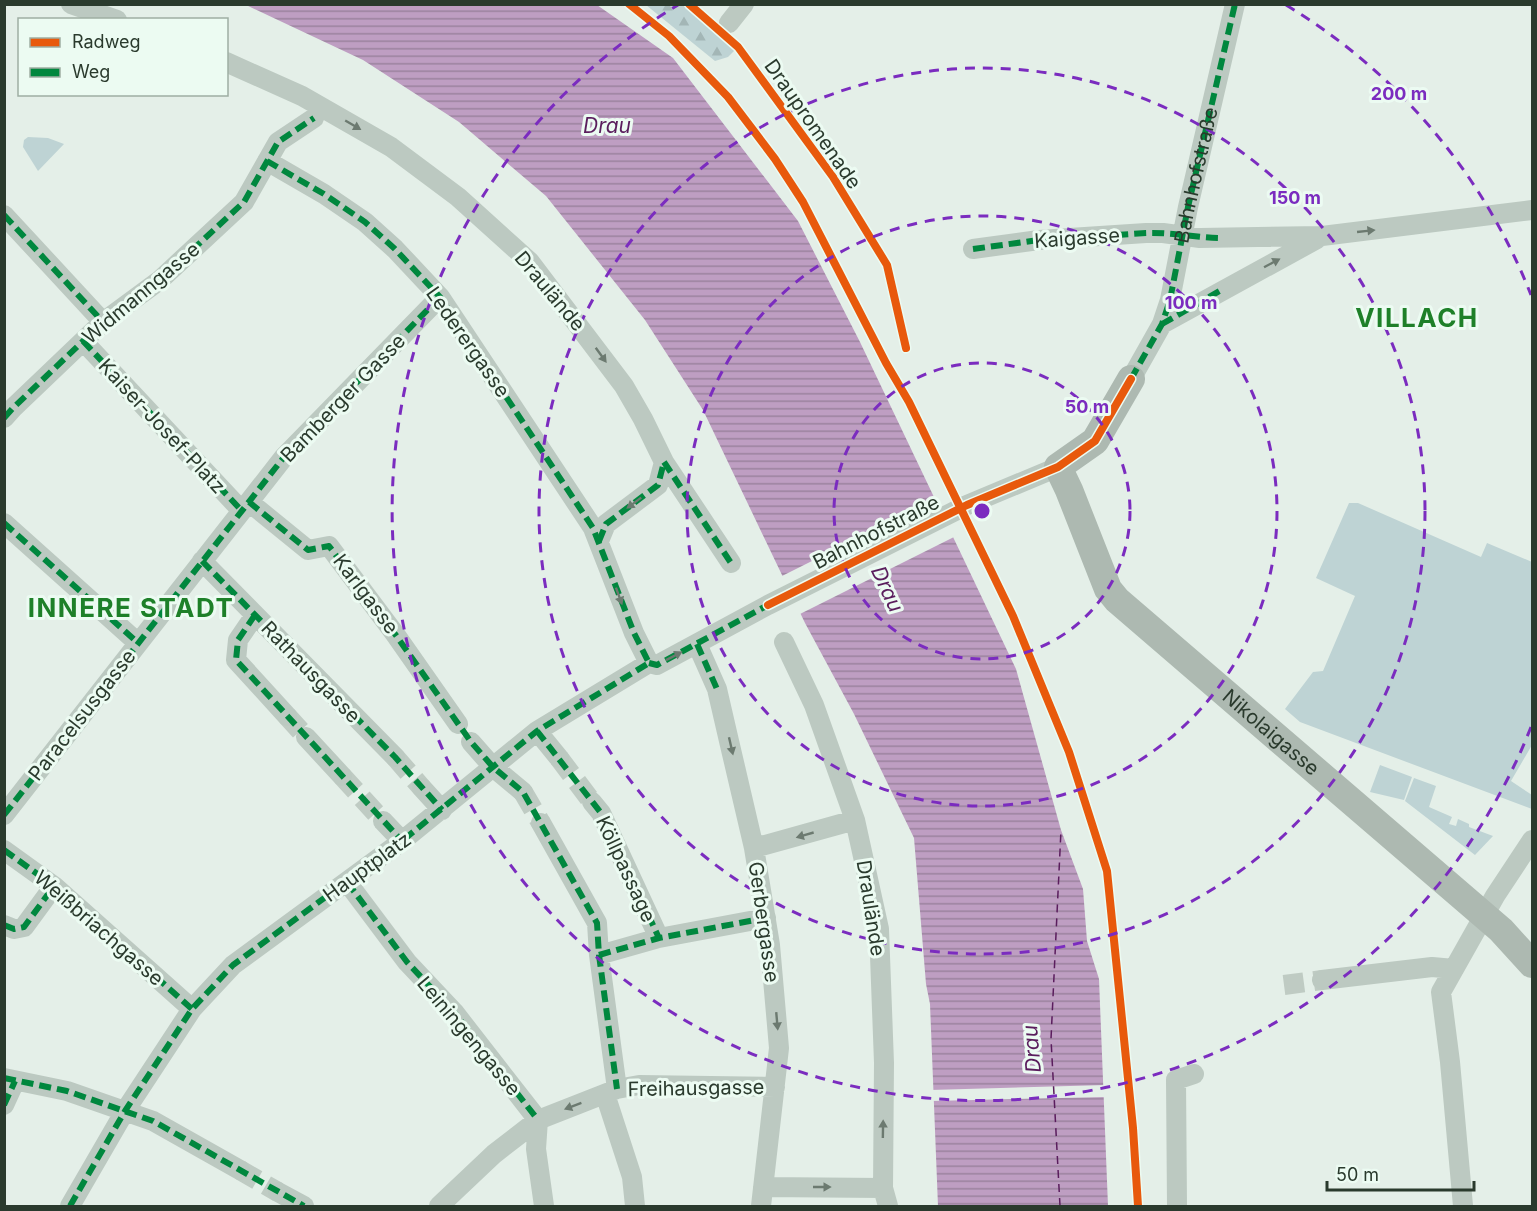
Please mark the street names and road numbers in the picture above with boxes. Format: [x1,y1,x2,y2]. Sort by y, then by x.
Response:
street label: Draupromenade [759,55,867,193]
street label: Bahnhofstraße [1169,105,1223,245]
street label: Kaigasse [1033,223,1121,253]
street label: Widmanngasse [78,237,204,349]
street label: Draulände [510,246,590,336]
street label: Lederergasse [421,282,515,402]
street label: Bamberger Gasse [276,329,410,467]
street label: Kaiser-Josef-Platz [94,354,230,498]
street label: Bahnhofstraße [809,490,943,574]
street label: Karlgasse [328,549,404,639]
street label: Rathausgasse [256,616,366,728]
street label: Paracelsusgasse [23,645,141,785]
street label: Nikolaigasse [1218,684,1324,780]
street label: Köllpassage [591,812,661,926]
street label: Hauptplatz [318,827,416,907]
street label: Draulände [852,858,890,958]
street label: Gerbergasse [744,860,784,984]
street label: Weißbriachgasse [30,865,168,991]
street label: Leiningengasse [412,971,526,1101]
street label: Freihausgasse [627,1075,765,1101]

